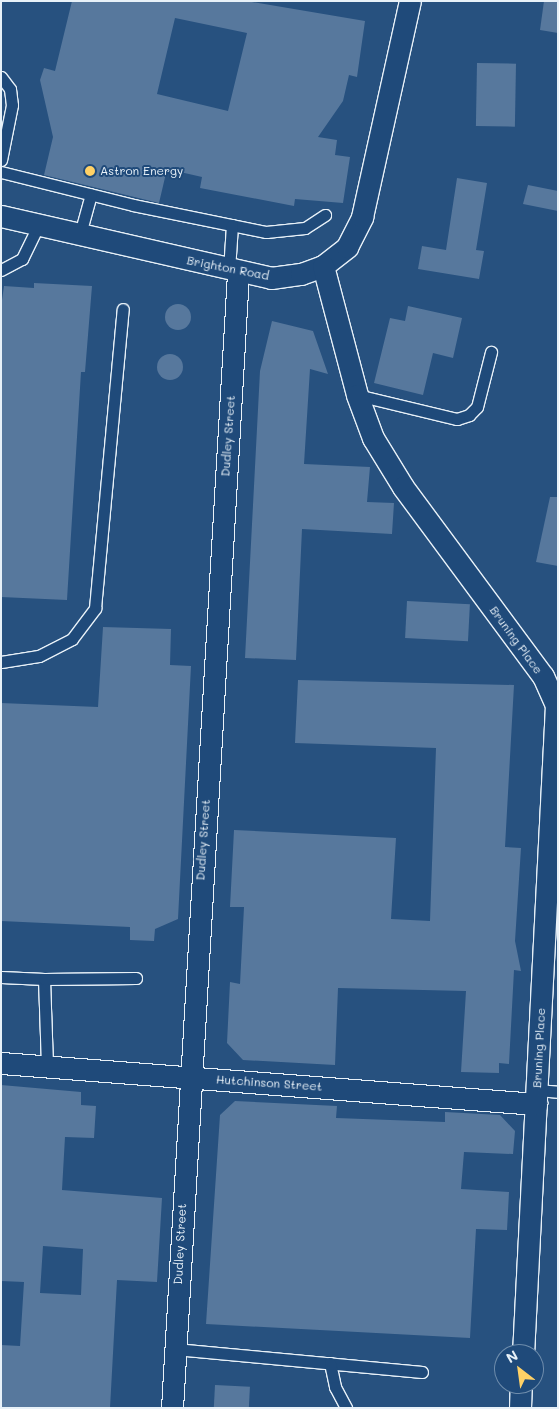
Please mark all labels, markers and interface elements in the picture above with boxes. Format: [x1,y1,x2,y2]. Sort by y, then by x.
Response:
place label: Astron Energy [100,164,183,178]
marker: Astron Energy [84,165,96,177]
street label: Brighton Road [186,253,270,283]
street label: Dudley Street [218,395,238,477]
street label: Bruning Place [487,603,545,677]
street label: Dudley Street [193,799,213,881]
street label: Bruning Place [530,1008,548,1088]
street label: Hutchinson Street [216,1072,322,1094]
street label: Dudley Street [171,1203,189,1285]
north arrow [494,1344,544,1394]
text: N [502,1346,521,1367]

